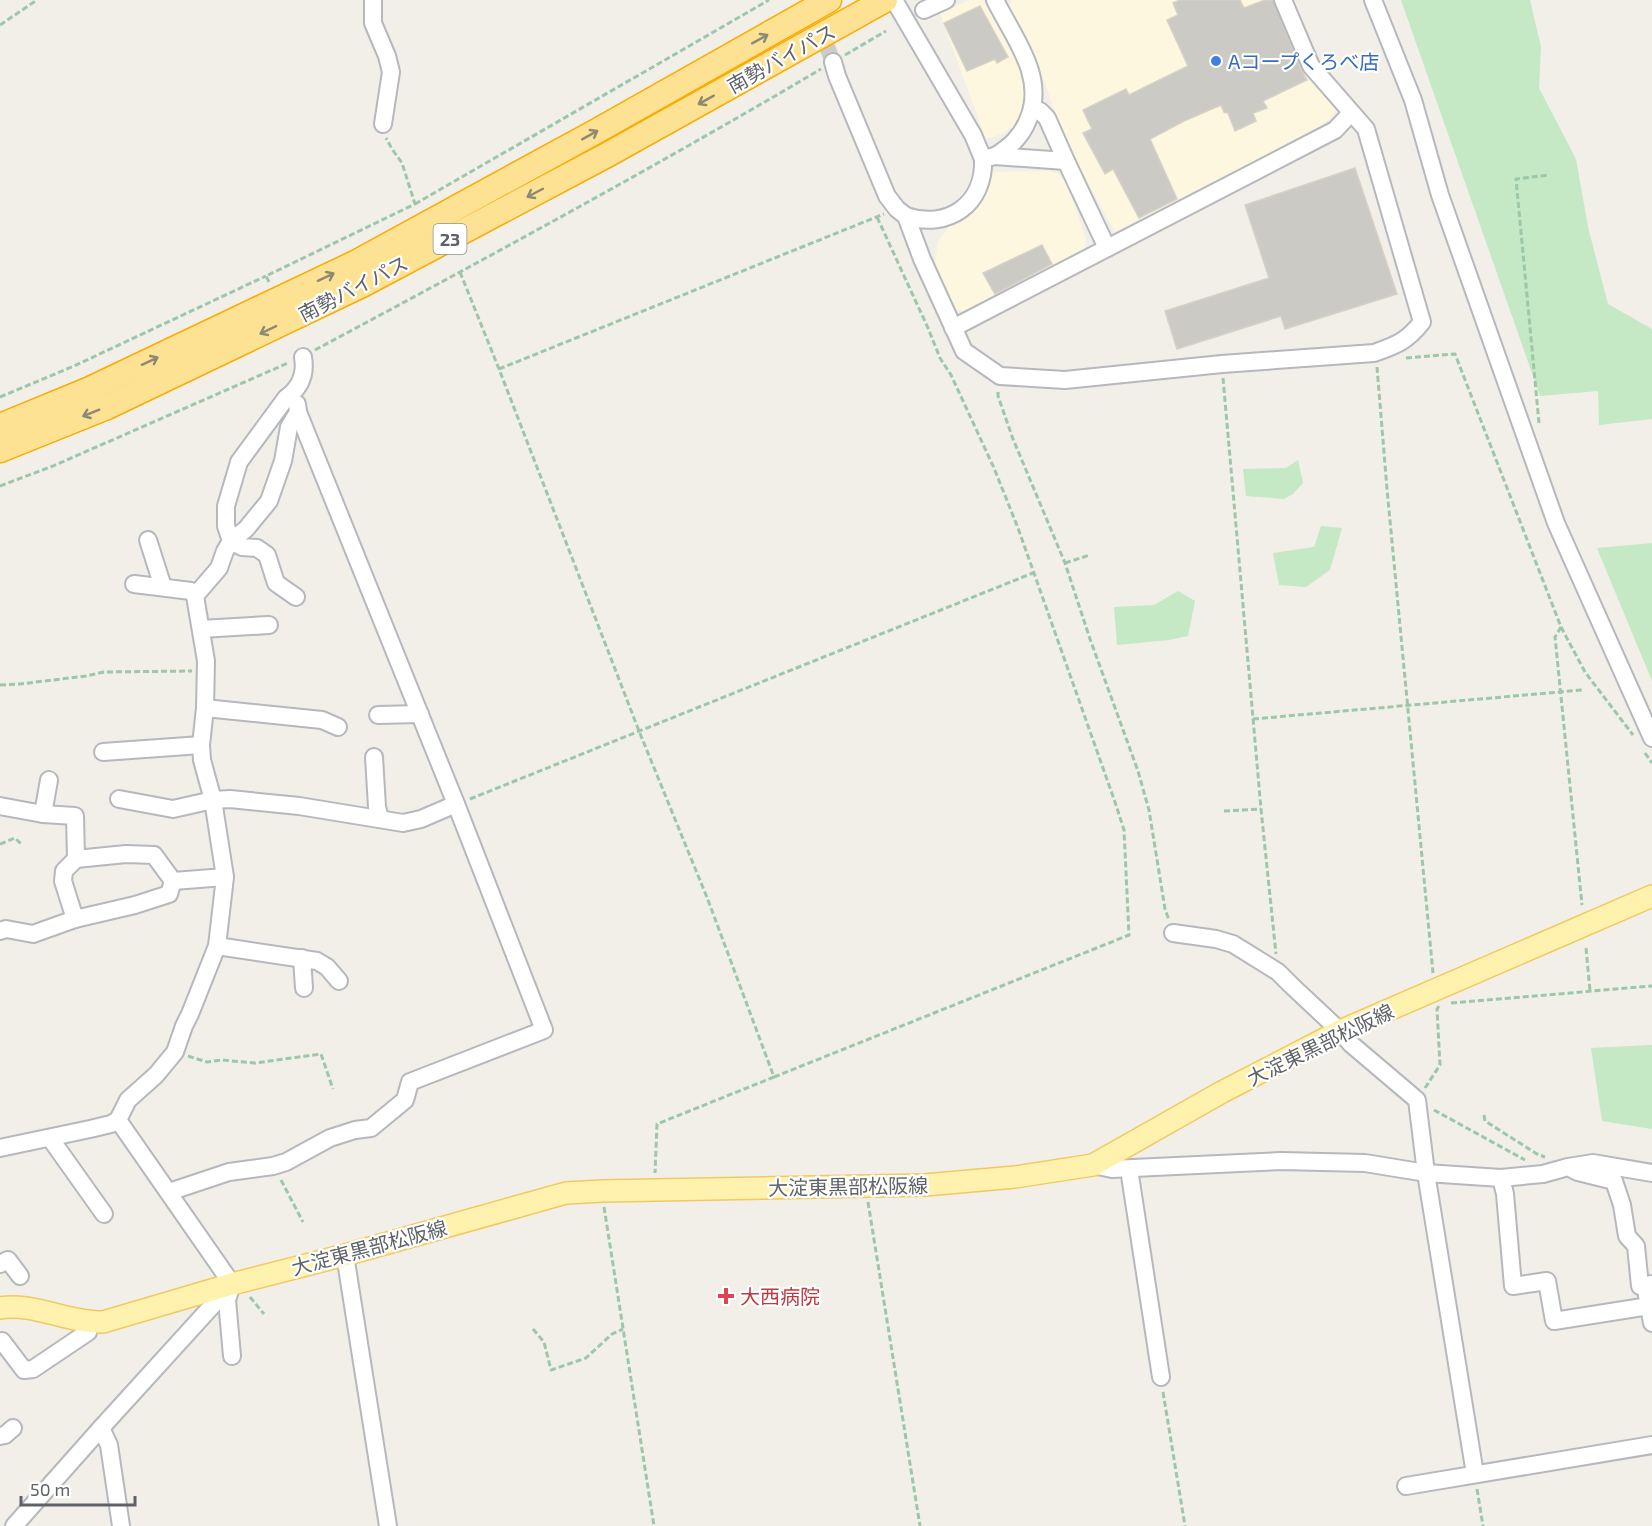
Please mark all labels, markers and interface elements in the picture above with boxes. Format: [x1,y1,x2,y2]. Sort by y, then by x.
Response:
street label: 南勢バイパス [723,19,839,97]
one-way arrow [751,33,768,45]
place label: Aコープくろべ店 [1228,49,1379,73]
marker: Aコープくろべ店 [1209,54,1223,68]
one-way arrow [698,94,715,106]
one-way arrow [581,128,598,140]
one-way arrow [526,188,544,200]
road number: 23 [434,224,466,254]
street label: 南勢バイパス [294,250,412,326]
one-way arrow [316,270,334,282]
one-way arrow [259,325,277,337]
one-way arrow [140,354,158,366]
one-way arrow [83,408,101,419]
street label: 大淀東黒部松阪線 [1243,998,1397,1090]
street label: 大淀東黒部松阪線 [768,1173,928,1199]
street label: 大淀東黒部松阪線 [289,1215,449,1279]
place label: 大西病院 [740,1284,820,1308]
marker: 大西病院 [717,1287,735,1305]
scale bar [21,1469,135,1507]
text: 50 m [30,1478,70,1500]

